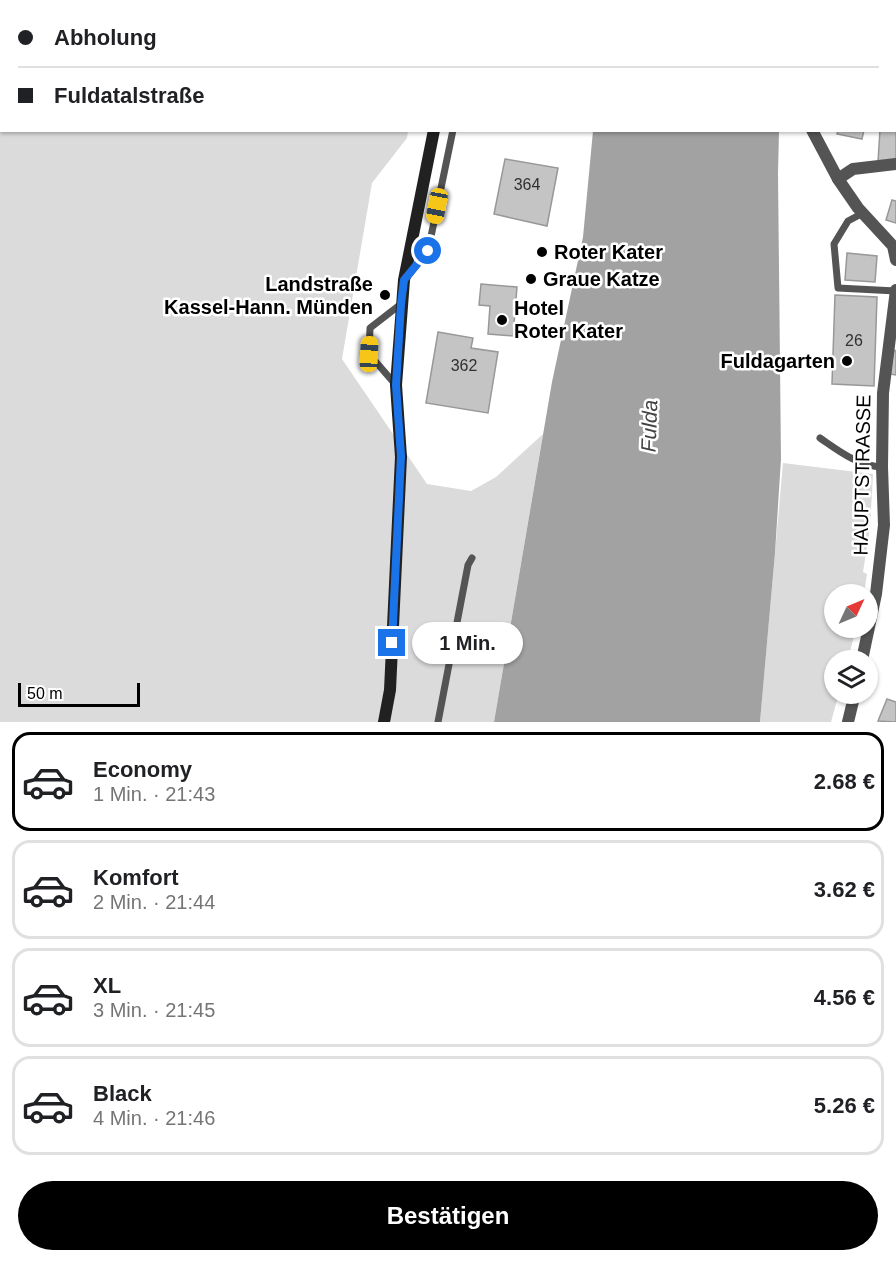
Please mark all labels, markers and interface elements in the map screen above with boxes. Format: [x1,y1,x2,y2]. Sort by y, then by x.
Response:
text: Abholung [54,25,157,50]
text: Fuldatalstraße [54,83,204,108]
house number: 364 [514,176,540,193]
car [425,187,449,225]
route start [414,237,441,264]
place label: Roter Kater [554,241,663,263]
marker: Roter Kater [535,245,549,259]
place label: Graue Katze [543,268,660,290]
marker: Graue Katze [524,272,538,286]
place label: Landstraße Kassel-Hann. Münden [164,273,373,318]
marker: Landstraße Kassel-Hann. Münden [378,288,392,302]
place label: Hotel Roter Kater [514,297,623,342]
marker: Hotel Roter Kater [495,313,509,327]
house number: 26 [845,332,863,349]
car [359,336,379,372]
place label: Fuldagarten [721,350,835,372]
marker: Fuldagarten [840,354,854,368]
house number: 362 [451,357,477,374]
street label: HAUPTSTRASSE [850,394,874,556]
water label: Fulda [637,399,661,453]
north arrow [824,584,878,638]
map controls [824,584,878,704]
callout: 1 Min. [413,622,524,664]
route end [378,629,405,656]
text: 1 Min. [439,632,496,654]
button: layers [824,650,878,704]
scale bar [18,680,140,708]
text: 50 m [27,685,63,702]
icon: car [21,755,75,809]
text: Economy [93,757,192,782]
text: 2.68 € [814,769,875,794]
text: 1 Min. · 21:43 [93,783,215,805]
icon: car [21,863,75,917]
text: Komfort [93,865,179,890]
text: 3.62 € [814,877,875,902]
text: 2 Min. · 21:44 [93,891,215,913]
icon: car [21,971,75,1025]
text: XL [93,973,121,998]
text: 4.56 € [814,985,875,1010]
text: 3 Min. · 21:45 [93,999,215,1021]
icon: car [21,1079,75,1133]
text: Black [93,1081,152,1106]
text: 5.26 € [814,1093,875,1118]
text: 4 Min. · 21:46 [93,1107,215,1129]
button: Bestätigen [18,1181,878,1250]

